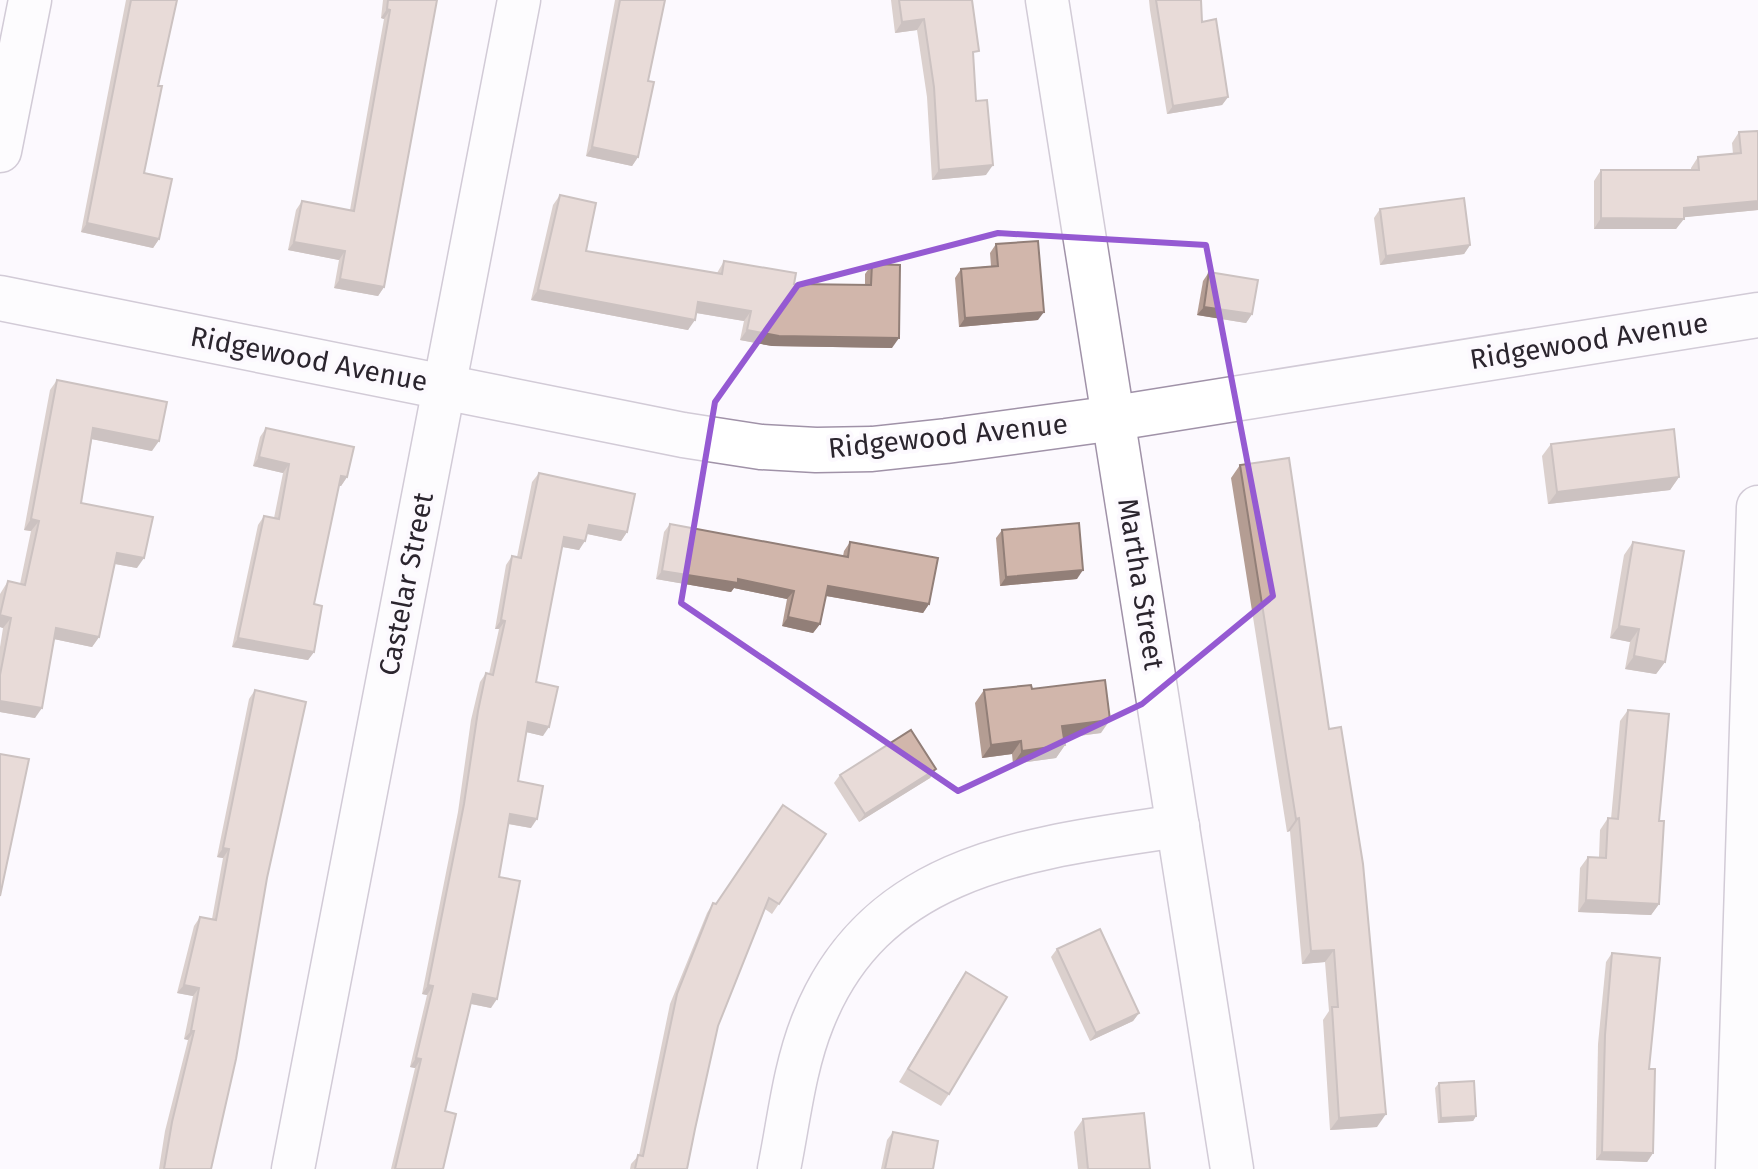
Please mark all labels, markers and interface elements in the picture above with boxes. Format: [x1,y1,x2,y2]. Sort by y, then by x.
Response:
street label: Ridgewood Avenue [1467,306,1711,376]
street label: Ridgewood Avenue [188,320,430,398]
street label: Ridgewood Avenue [827,407,1069,465]
street label: Castelar Street [372,489,440,678]
street label: Martha Street [1111,496,1171,673]

